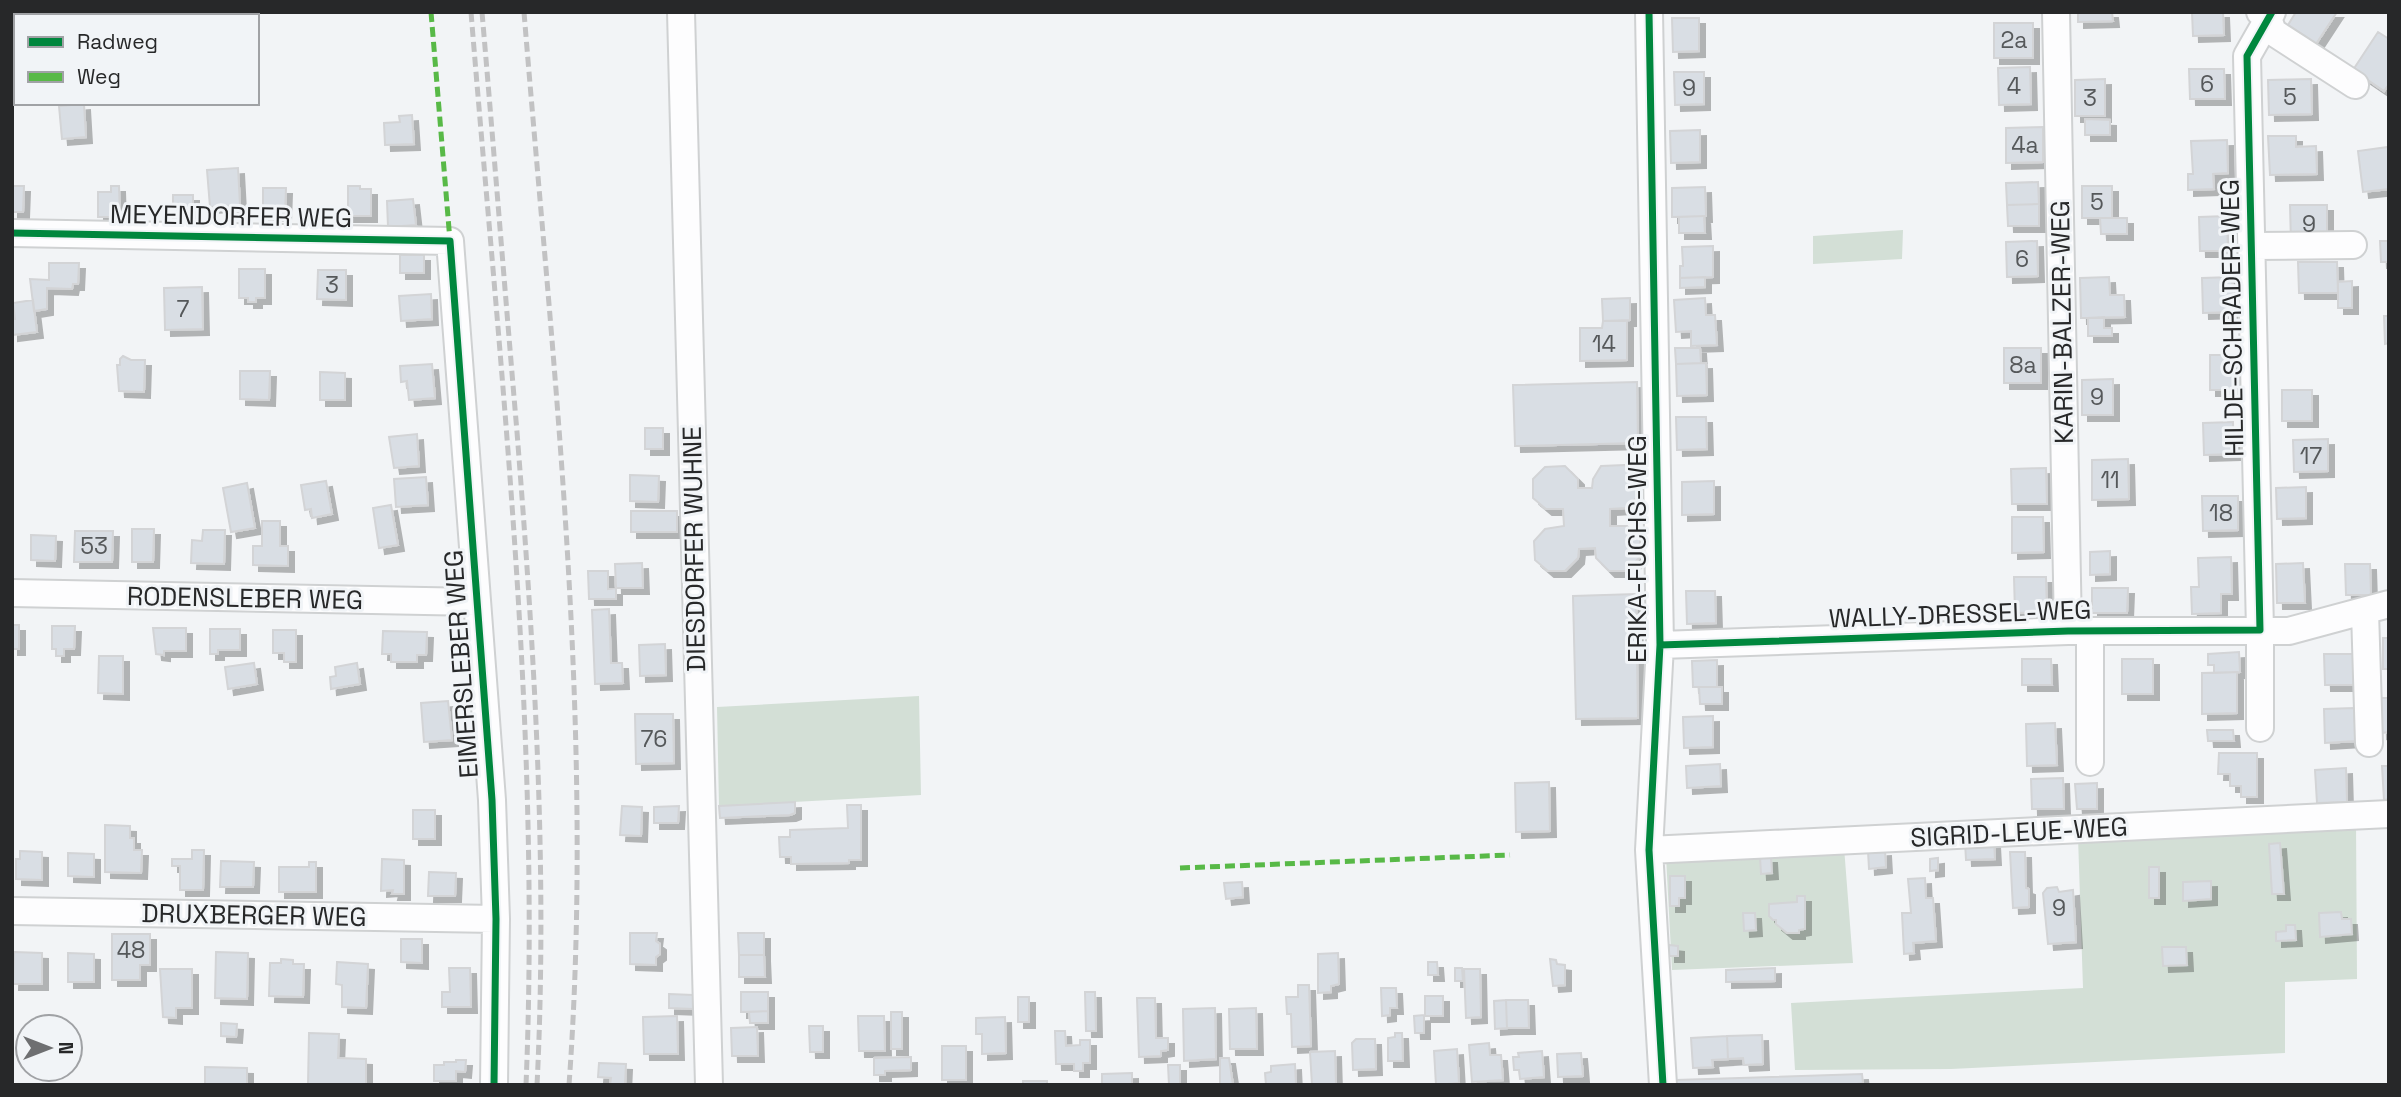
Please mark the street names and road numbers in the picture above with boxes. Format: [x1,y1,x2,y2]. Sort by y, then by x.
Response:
street label: HILDE-SCHRADER-WEG [2213,179,2251,457]
street label: MEYENDORFER WEG [110,197,352,235]
street label: KARIN-BALZER-WEG [2043,200,2081,444]
street label: DIESDORFER WUHNE [675,426,713,672]
street label: ERIKA-FUCHS-WEG [1620,435,1654,663]
street label: EIMERSLEBER WEG [436,549,486,779]
street label: RODENSLEBER WEG [127,579,363,617]
street label: WALLY-DRESSEL-WEG [1828,592,2092,636]
street label: SIGRID-LEUE-WEG [1909,809,2129,855]
street label: DRUXBERGER WEG [141,896,367,934]

